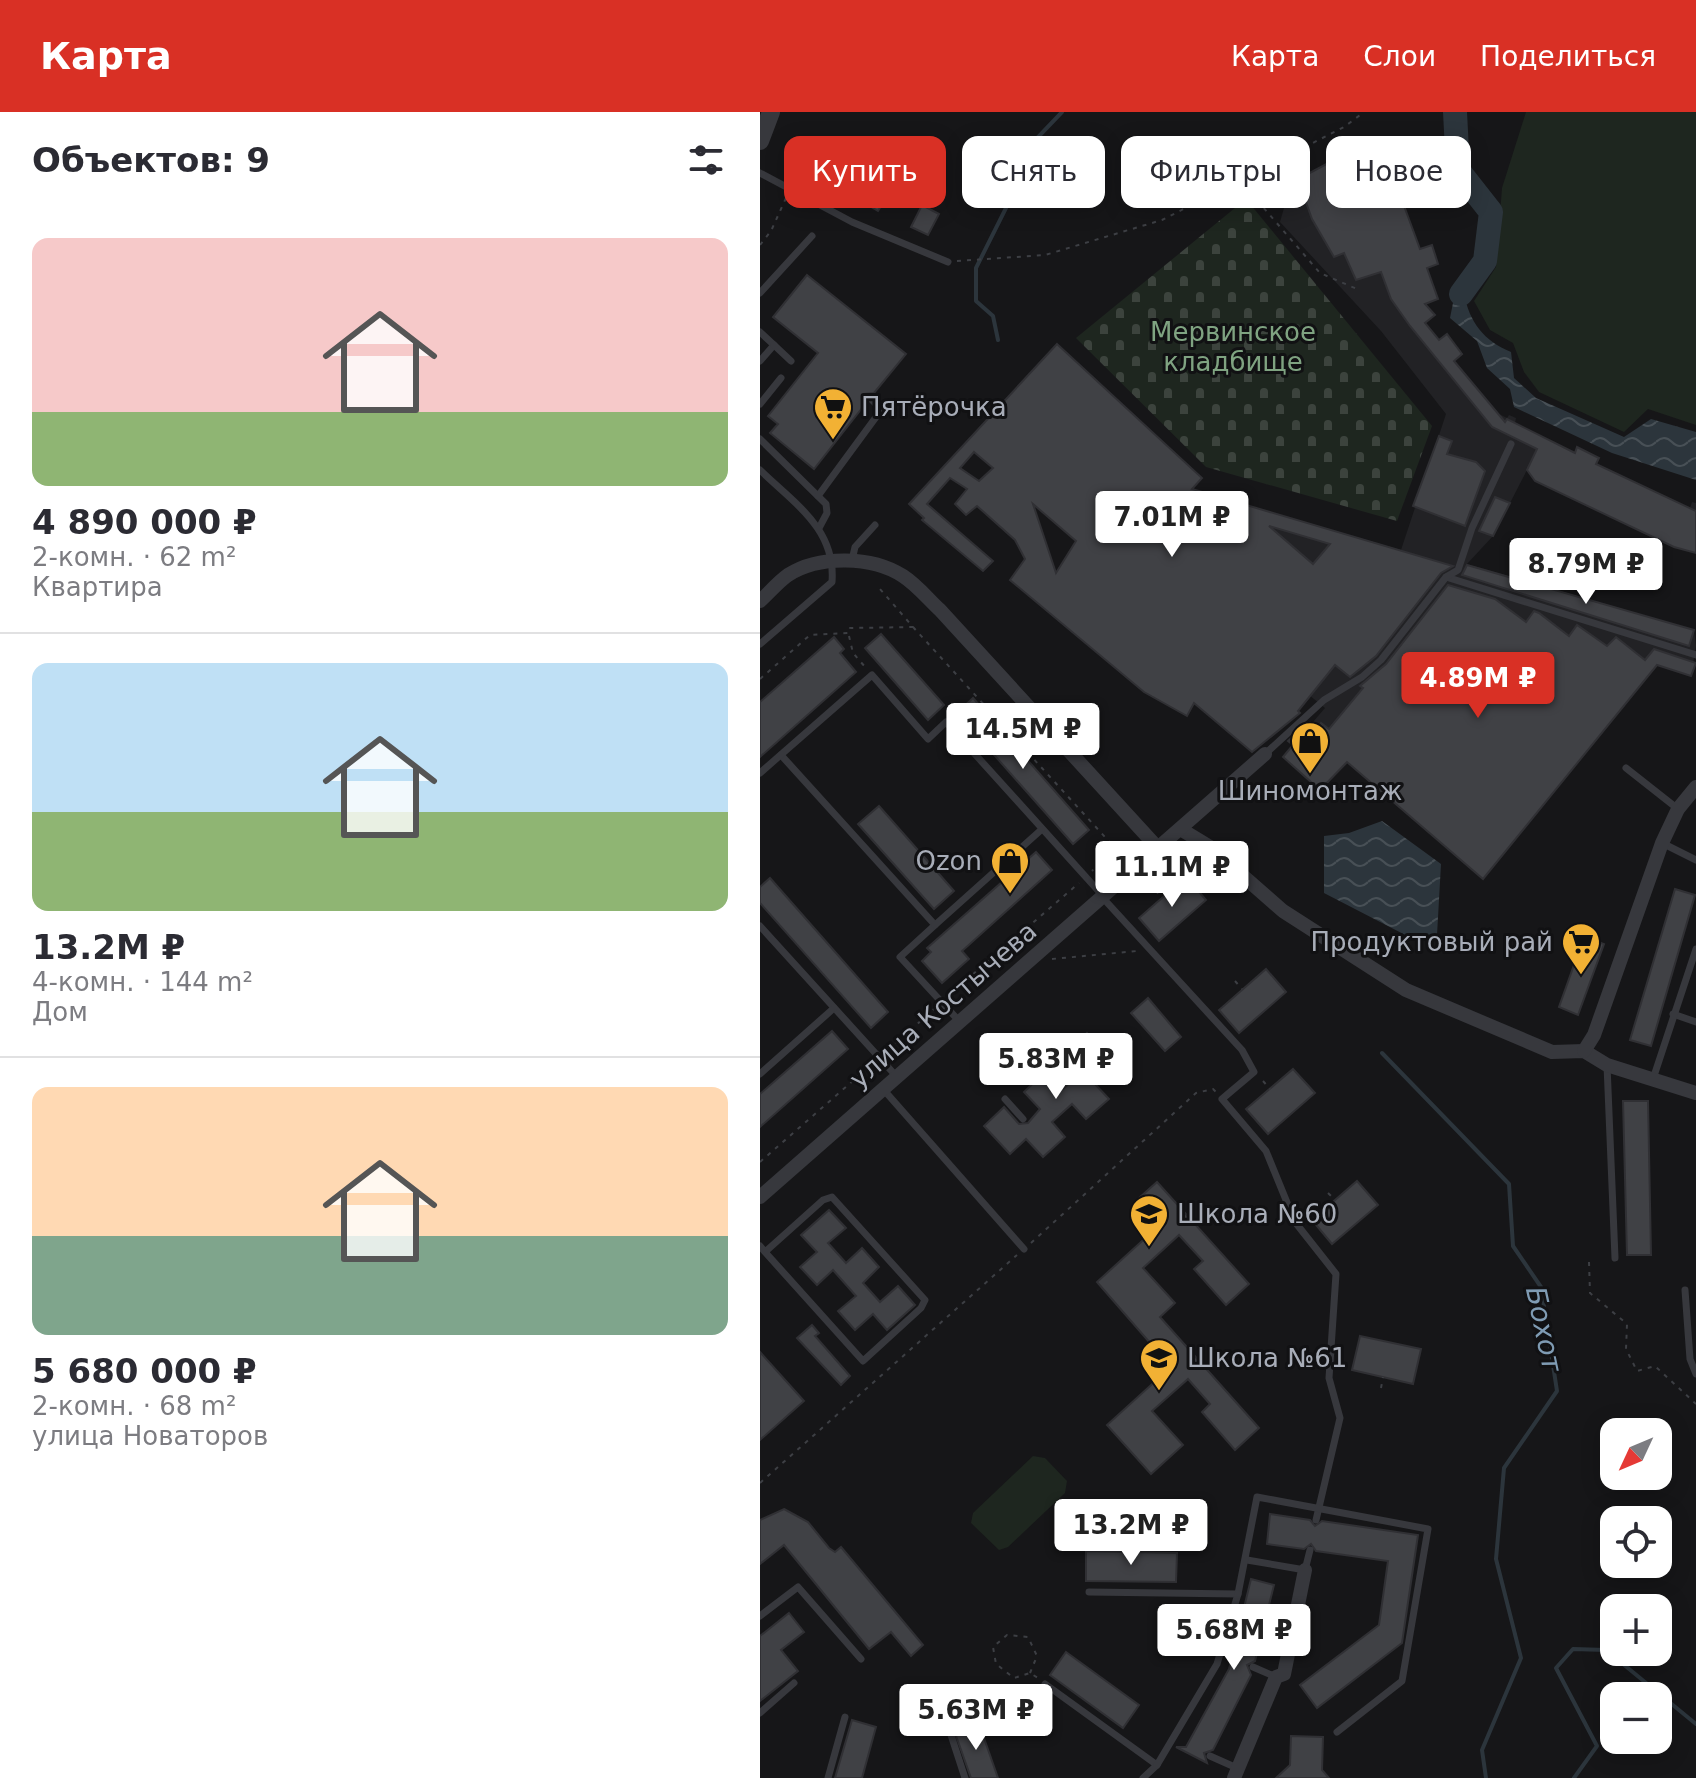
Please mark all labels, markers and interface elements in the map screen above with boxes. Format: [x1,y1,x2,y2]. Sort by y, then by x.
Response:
text: Карта [40,34,172,78]
text: Карта [1231,40,1319,73]
text: Слои [1363,40,1436,73]
text: Поделиться [1480,40,1656,73]
chip: Купить [784,136,946,208]
chip: Снять [962,136,1105,208]
chip: Фильтры [1121,136,1310,208]
chip: Новое [1326,136,1471,208]
icon: filters [684,138,728,182]
text: Объектов: 9 [32,140,270,180]
icon: home [308,290,452,434]
park label: Мервинское кладбище [1150,317,1316,377]
supermarket icon: Пятёрочка [812,386,854,441]
place label: Пятёрочка [861,392,1007,422]
pin: 7.01M ₽ [1098,491,1246,559]
text: 4 890 000 ₽ [32,502,257,542]
text: 7.01M ₽ [1113,502,1231,532]
pin: 8.79M ₽ [1512,538,1660,606]
text: 2-комн. · 62 m² [32,542,236,572]
text: 8.79M ₽ [1527,549,1645,579]
text: Квартира [32,572,163,602]
pin: 4.89M ₽ [1404,652,1552,720]
text: 4.89M ₽ [1419,663,1537,693]
pin: 14.5M ₽ [949,703,1097,771]
text: 14.5M ₽ [964,714,1082,744]
icon: home [308,715,452,859]
shop icon: Шиномонтаж [1289,720,1331,775]
place label: Шиномонтаж [1218,776,1402,806]
shop icon: Ozon [989,840,1031,895]
pin: 11.1M ₽ [1098,841,1246,909]
place label: Ozon [916,846,982,876]
text: 11.1M ₽ [1113,852,1231,882]
street label: улица Костычева [843,916,1043,1094]
supermarket icon: Продуктовый рай [1560,921,1602,976]
text: 13.2M ₽ [32,927,185,967]
place label: Продуктовый рай [1311,927,1553,957]
text: 4-комн. · 144 m² [32,967,253,997]
text: Дом [32,997,88,1027]
pin: 5.83M ₽ [982,1033,1130,1101]
text: 5.83M ₽ [997,1044,1115,1074]
icon: home [308,1139,452,1283]
school or university icon: Школа №60 [1128,1193,1170,1248]
place label: Школа №60 [1177,1199,1337,1229]
water label: Бохот [1519,1283,1569,1375]
school or university icon: Школа №61 [1138,1337,1180,1392]
place label: Школа №61 [1187,1343,1347,1373]
text: 5 680 000 ₽ [32,1351,257,1391]
text: 2-комн. · 68 m² [32,1391,236,1421]
north arrow [1600,1418,1672,1490]
map controls [1600,1418,1672,1754]
text: улица Новаторов [32,1421,268,1451]
pin: 13.2M ₽ [1057,1499,1205,1567]
button: locate [1600,1506,1672,1578]
text: 13.2M ₽ [1072,1510,1190,1540]
button: + [1600,1594,1672,1666]
pin: 5.68M ₽ [1160,1604,1308,1672]
text: 5.68M ₽ [1175,1615,1293,1645]
button: − [1600,1682,1672,1754]
pin: 5.63M ₽ [902,1684,1050,1752]
text: 5.63M ₽ [917,1695,1035,1725]

